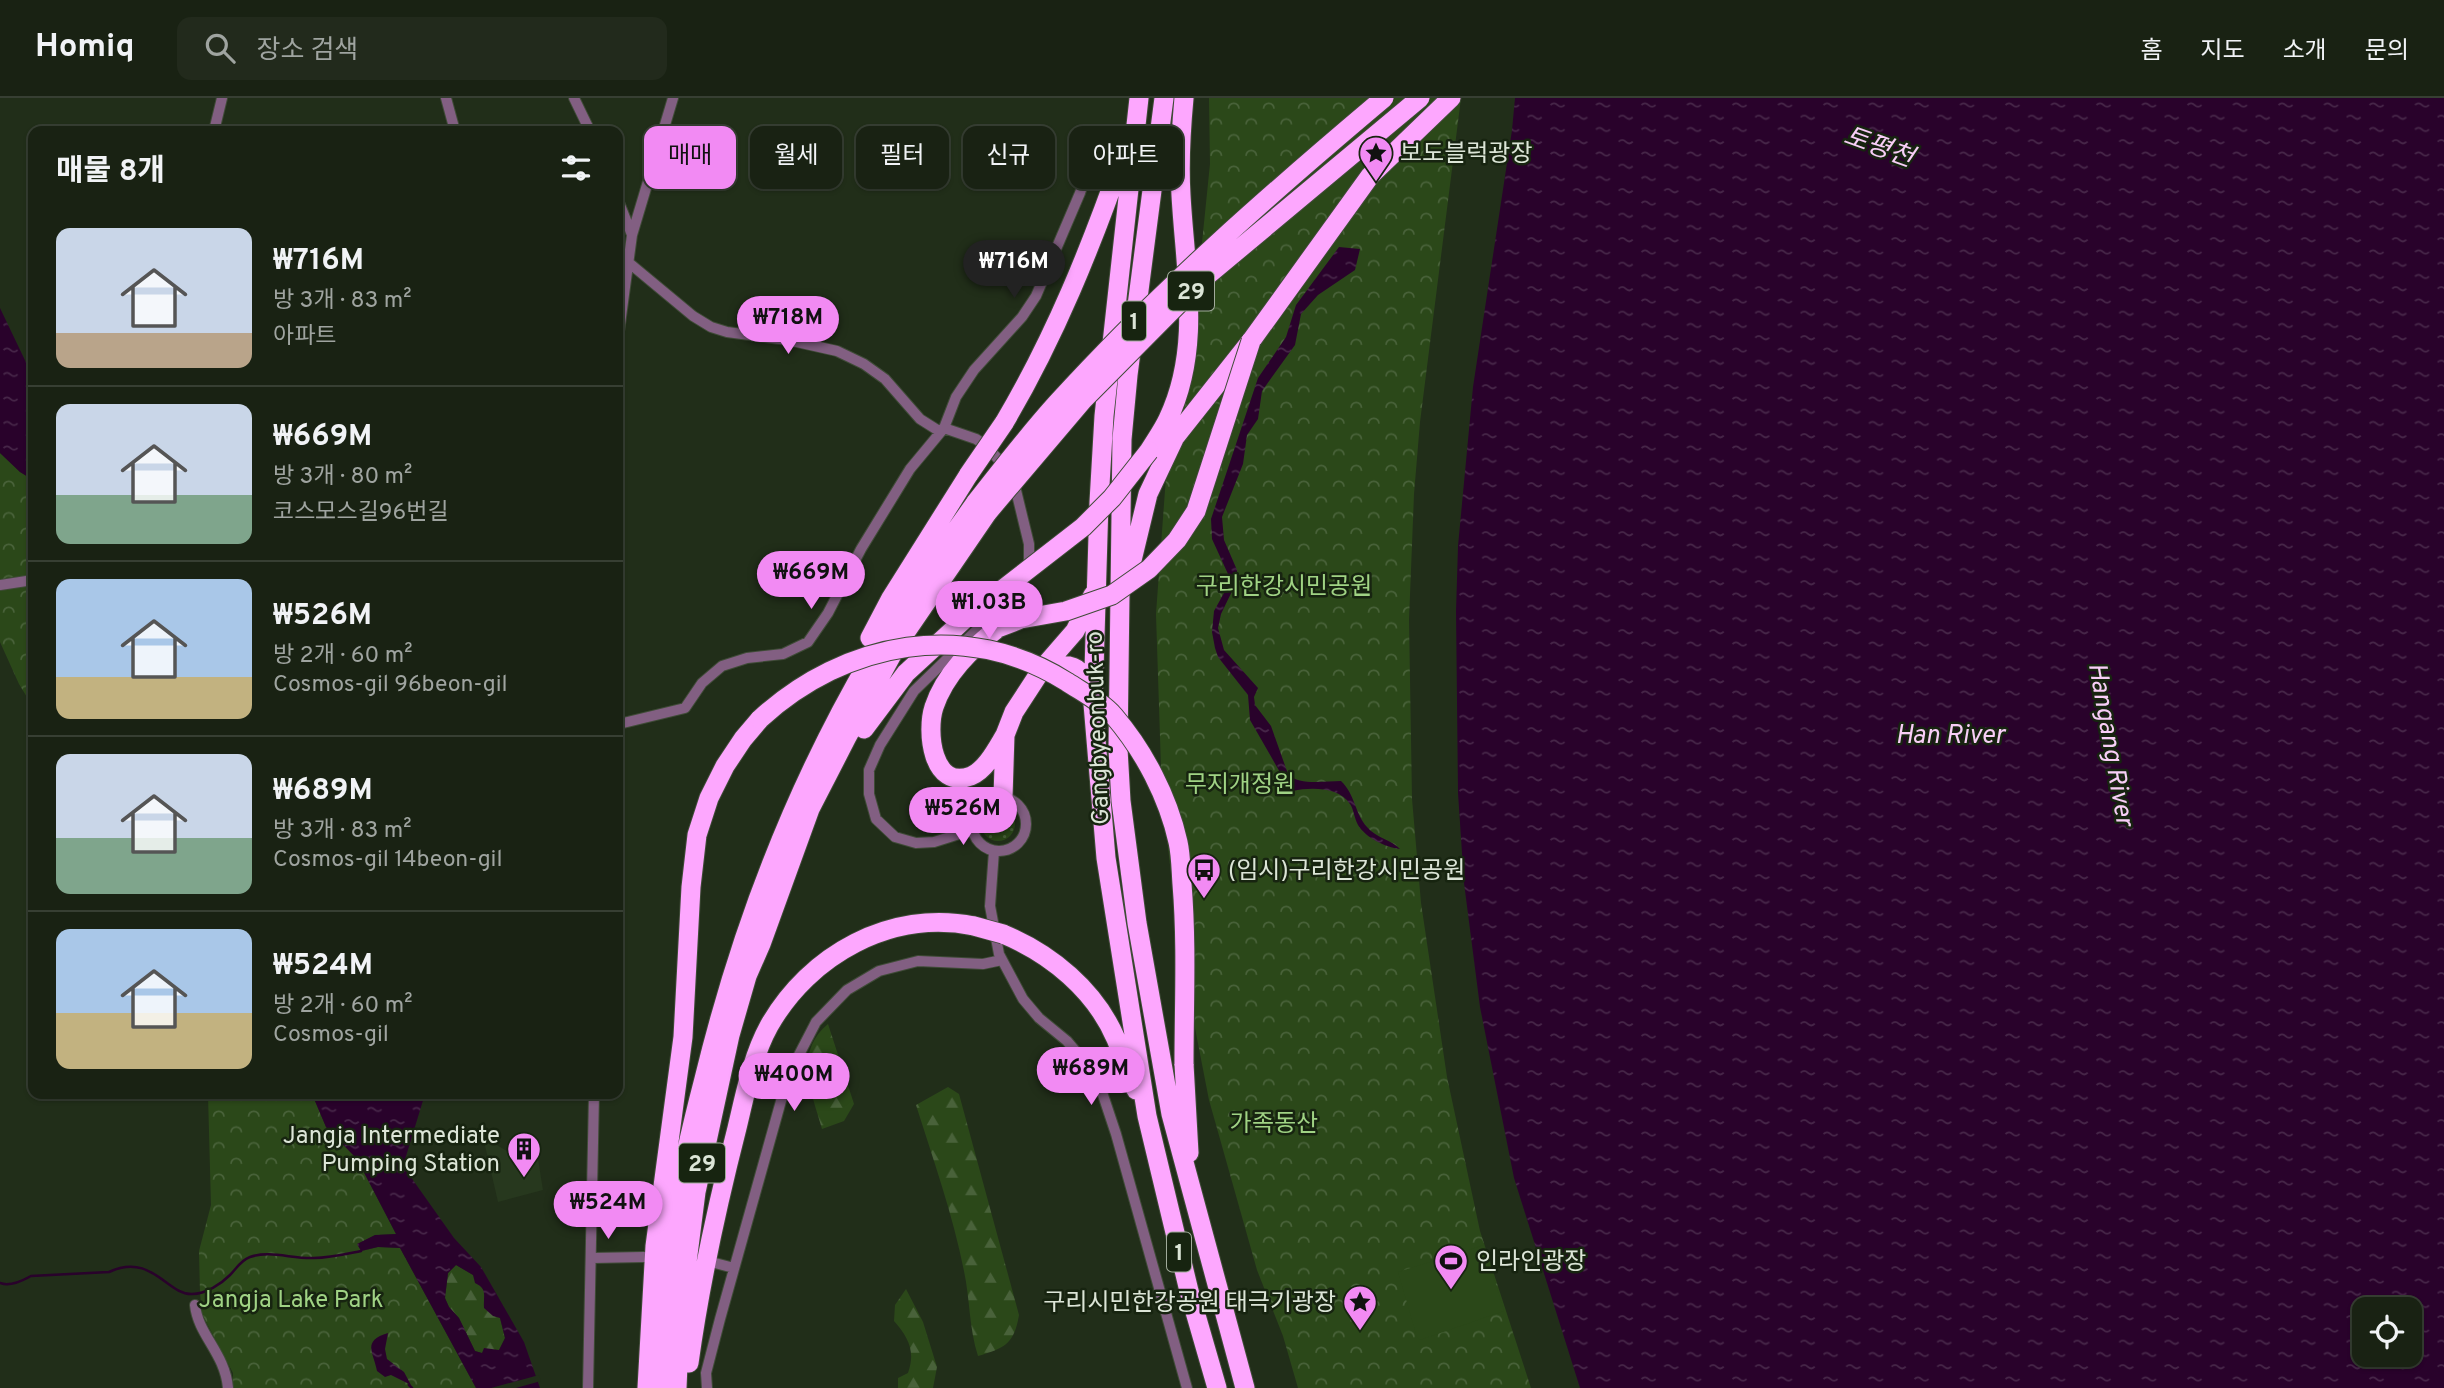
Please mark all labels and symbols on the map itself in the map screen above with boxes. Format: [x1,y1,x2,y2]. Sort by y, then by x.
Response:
water label: 토평천 [1839,121,1920,177]
place icon: 보도블럭광장 [1357,134,1395,183]
place label: 보도블럭광장 [1400,140,1532,170]
pin: ₩716M [965,240,1063,300]
road number: 29 [1168,272,1214,310]
pin: ₩718M [739,296,837,356]
road number: 1 [1122,302,1146,341]
pin: ₩669M [762,552,860,611]
park label: 구리한강시민공원 [1196,573,1372,603]
pin: ₩1.03B [932,582,1046,641]
street label: Gangbyeonbuk-ro [1081,631,1117,825]
water label: Hangang River [2079,660,2141,831]
water label: Han River [1895,720,2007,753]
park label: 무지개정원 [1185,771,1295,801]
pin: ₩526M [914,788,1012,847]
bus stop icon: (임시)구리한강시민공원 [1185,851,1223,900]
place label: (임시)구리한강시민공원 [1228,857,1465,887]
pin: ₩689M [1042,1048,1140,1107]
pin: ₩400M [745,1054,843,1113]
park label: 가족동산 [1230,1110,1318,1140]
place label: Jangja Intermediate Pumping Station [283,1122,500,1180]
building icon: Jangja Intermediate Pumping Station [505,1130,543,1179]
road number: 29 [679,1144,725,1182]
pin: ₩524M [559,1182,657,1241]
road number: 1 [1167,1232,1191,1272]
sports icon: 인라인광장 [1432,1242,1470,1291]
place label: 인라인광장 [1476,1248,1586,1278]
place icon: 구리시민한강공원 태극기광장 [1341,1283,1379,1332]
park label: Jangja Lake Park [199,1286,383,1316]
place label: 구리시민한강공원 태극기광장 [1043,1289,1336,1319]

